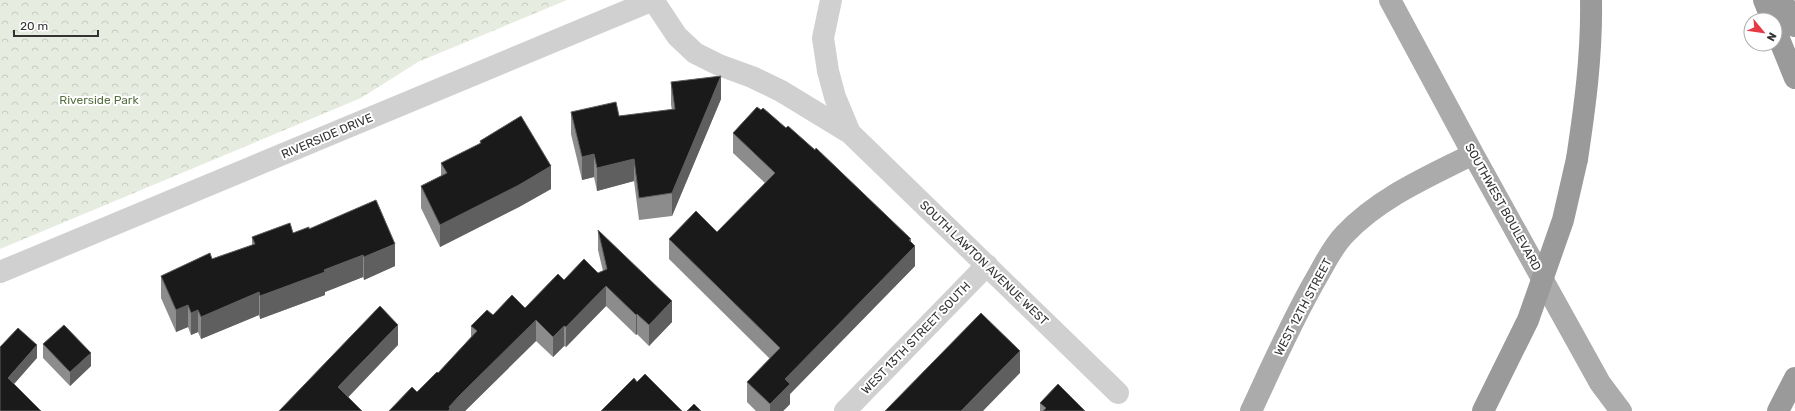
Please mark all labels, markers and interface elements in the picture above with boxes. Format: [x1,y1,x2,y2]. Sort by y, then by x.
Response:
scale bar [14,12,98,38]
north arrow [1743,12,1783,52]
text: 20 m [20,19,48,33]
text: N [1764,30,1779,43]
park label: Riverside Park [59,93,139,107]
street label: RIVERSIDE DRIVE [279,110,375,162]
street label: SOUTHWEST BOULEVARD [1462,141,1544,273]
street label: SOUTH LAWTON AVENUE WEST [917,198,1051,328]
street label: WEST 12TH STREET [1271,256,1335,358]
street label: WEST 13TH STREET SOUTH [859,279,973,397]

